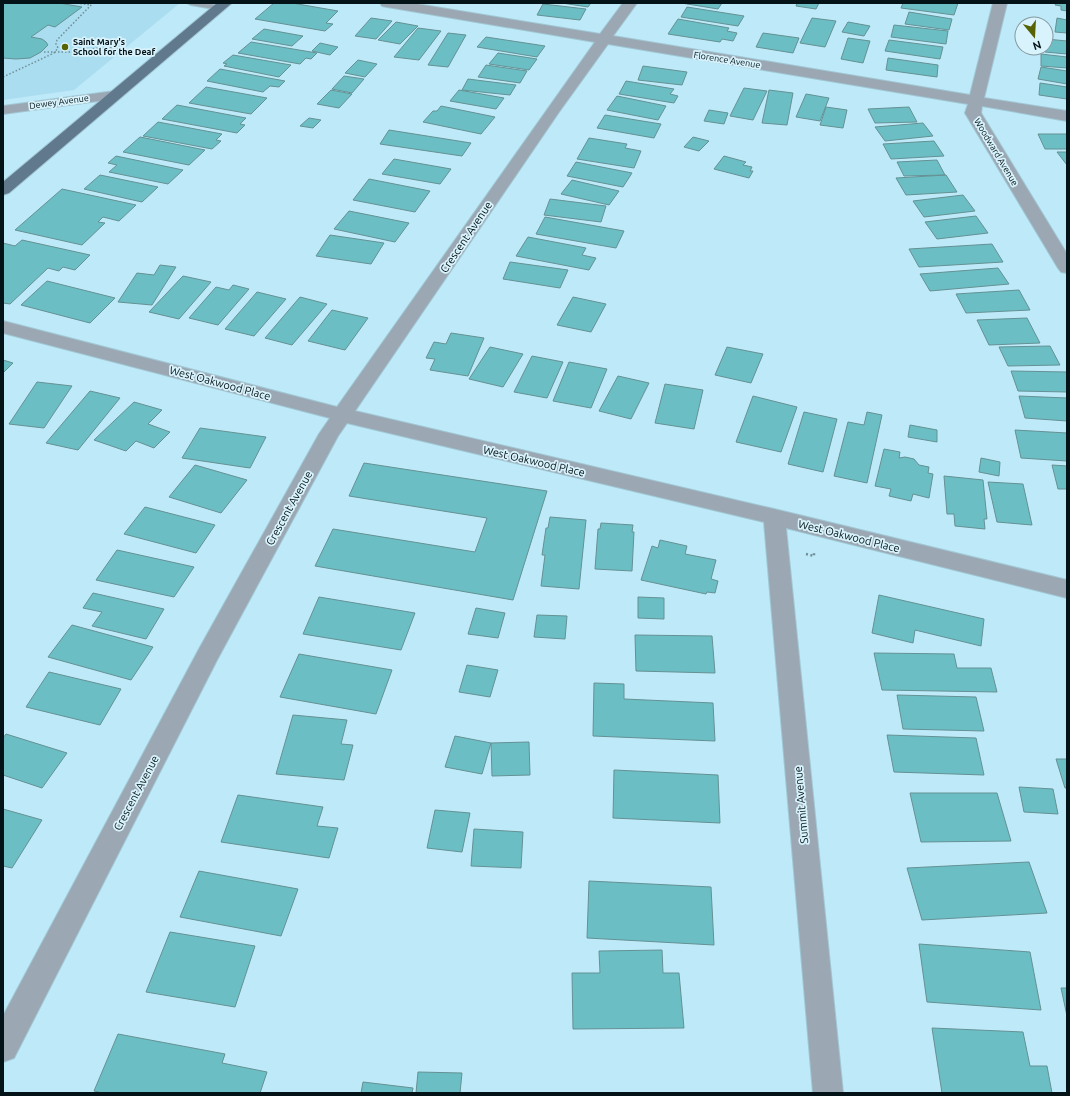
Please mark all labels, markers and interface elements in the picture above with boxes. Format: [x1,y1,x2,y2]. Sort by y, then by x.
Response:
north arrow [1014,16,1054,56]
place label: Saint Mary's School for the Deaf [73,37,155,57]
text: N [1031,39,1043,52]
marker: Saint Mary's School for the Deaf [60,42,70,52]
street label: Florence Avenue [693,50,761,70]
street label: Dewey Avenue [29,93,89,111]
street label: Woodward Avenue [972,117,1020,187]
street label: Crescent Avenue [438,199,494,275]
street label: West Oakwood Place [168,364,272,402]
street label: West Oakwood Place [482,443,586,479]
street label: Crescent Avenue [264,469,314,547]
street label: West Oakwood Place [797,518,901,554]
street label: Crescent Avenue [111,753,161,833]
street label: Summit Avenue [792,766,810,844]

